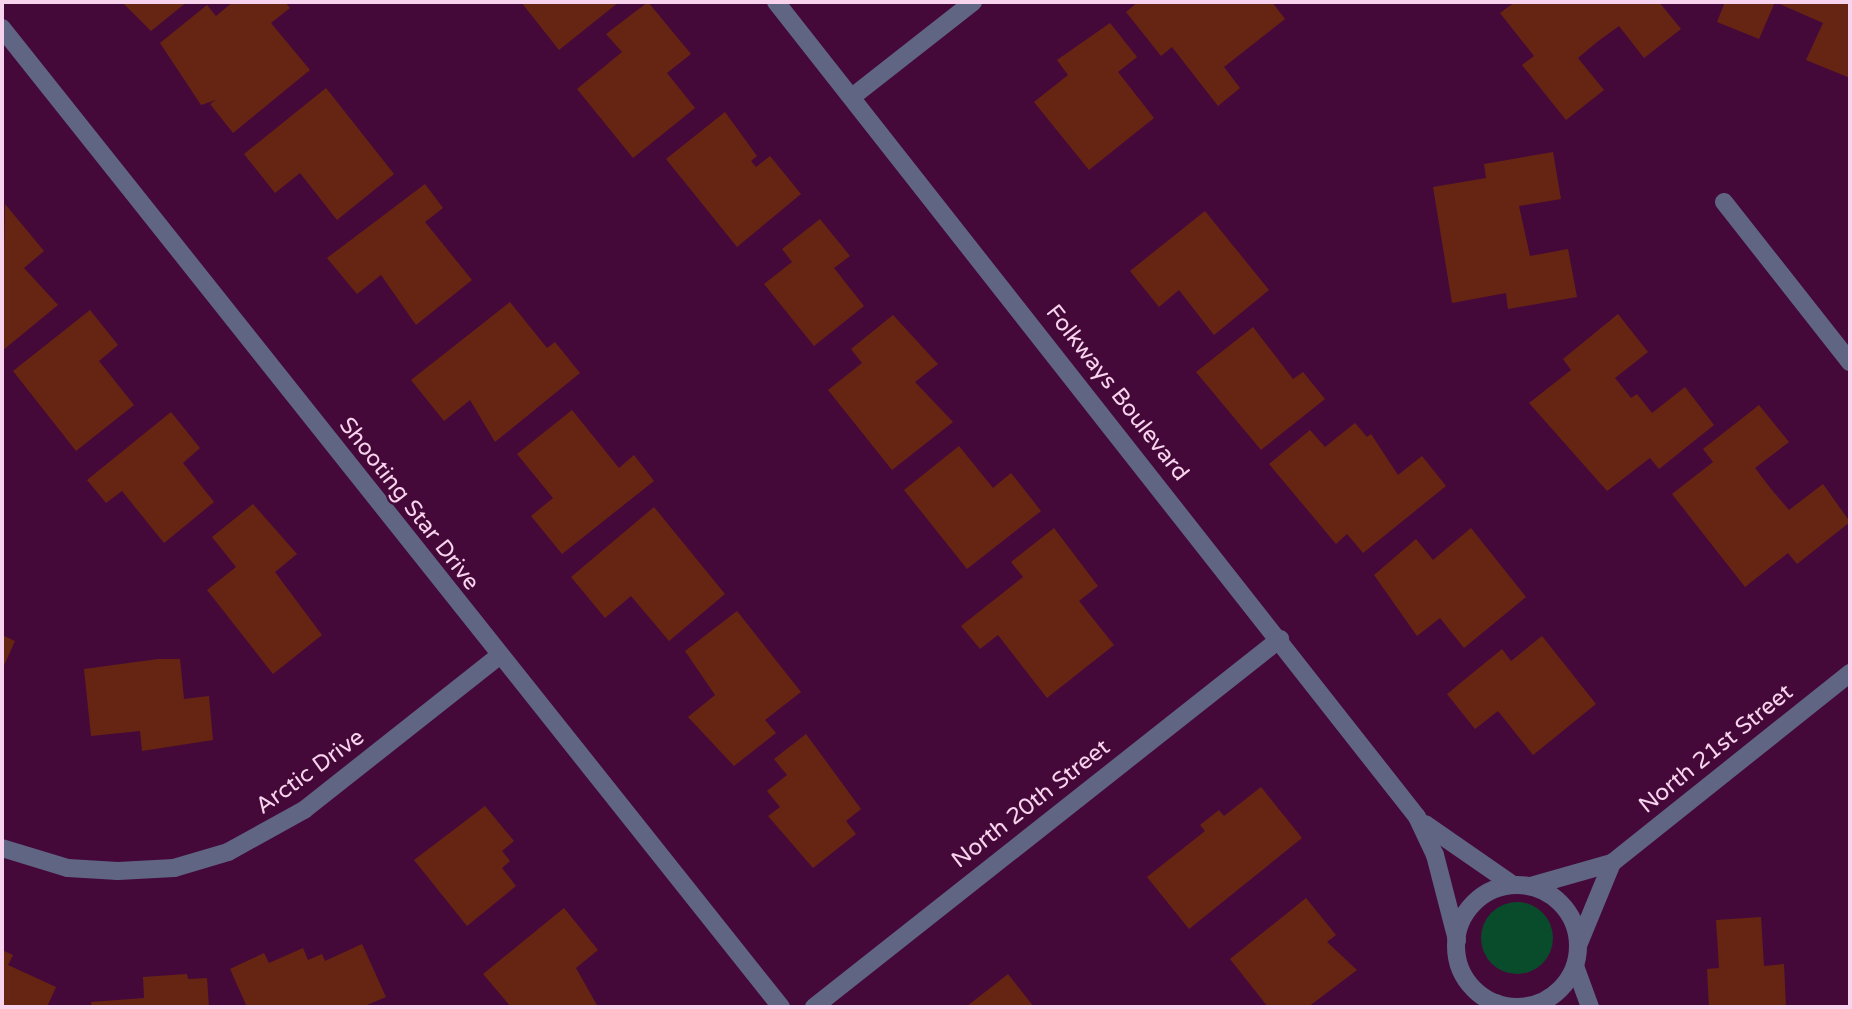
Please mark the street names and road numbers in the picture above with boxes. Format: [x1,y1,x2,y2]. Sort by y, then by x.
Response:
street label: Folkways Boulevard [1040,299,1194,487]
street label: Shooting Star Drive [333,412,485,596]
street label: North 21st Street [1633,678,1799,820]
street label: Arctic Drive [250,723,370,821]
street label: North 20th Street [946,734,1116,874]

